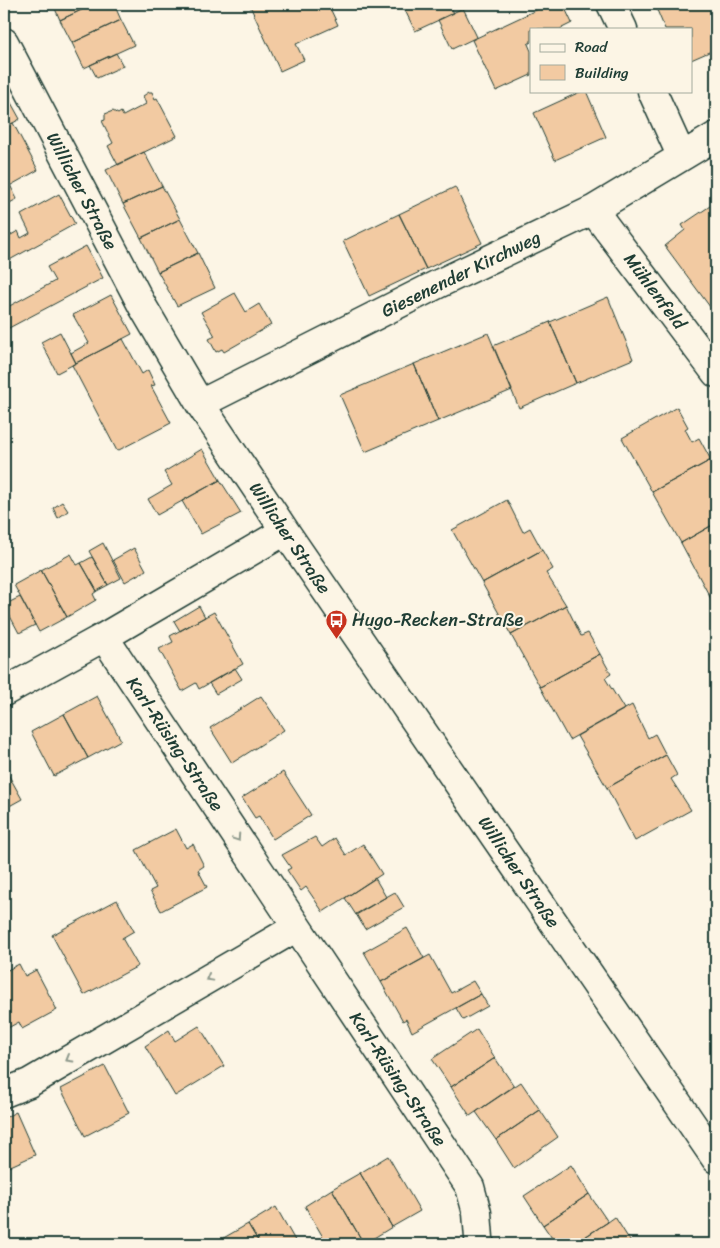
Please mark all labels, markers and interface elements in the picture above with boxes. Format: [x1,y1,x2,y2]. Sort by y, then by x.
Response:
legend [530,28,692,92]
text: Road [575,34,608,60]
text: Building [575,60,629,86]
street label: Willicher Straße [37,126,127,256]
street label: Giesenender Kirchweg [376,221,546,327]
street label: Mühlenfeld [615,246,696,338]
street label: Willicher Straße [240,475,340,601]
place label: Hugo-Recken-Straße [352,604,523,636]
bus stop icon: Hugo-Recken-Straße [324,608,348,639]
street label: Karl-Rüsing-Straße [118,670,232,818]
street label: Willicher Straße [469,809,569,935]
one-way arrow [231,833,241,842]
one-way arrow [206,972,215,982]
street label: Karl-Rüsing-Straße [341,1005,455,1153]
one-way arrow [65,1053,74,1063]

